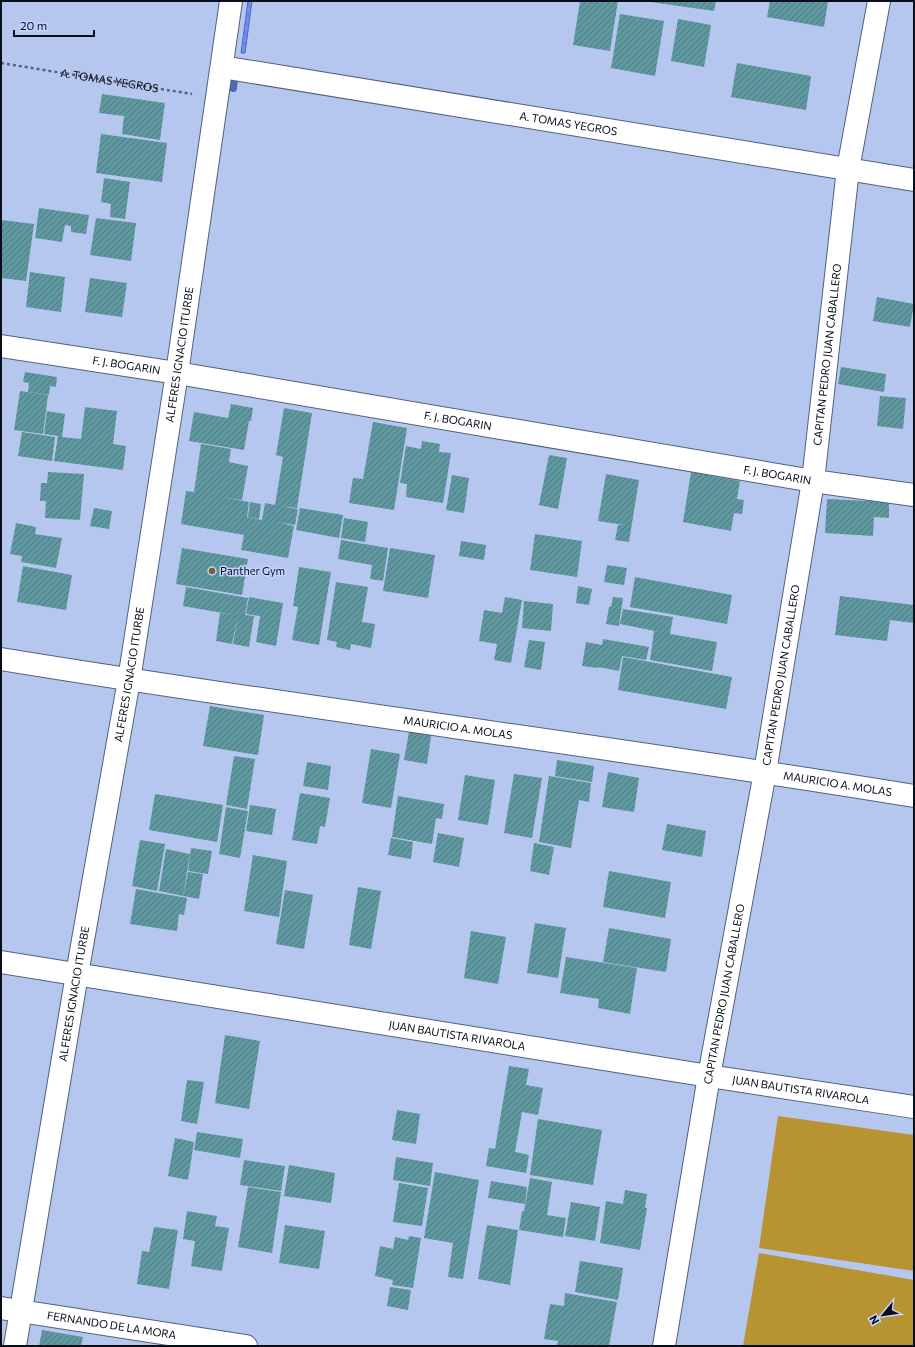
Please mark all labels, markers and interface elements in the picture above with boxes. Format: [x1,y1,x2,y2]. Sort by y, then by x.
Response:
scale bar [14,12,94,38]
text: 20 m [20,18,47,32]
street label: A. TOMAS YEGROS [60,66,160,94]
street label: A. TOMAS YEGROS [519,109,618,137]
street label: CAPITAN PEDRO JUAN CABALLERO [810,263,843,446]
street label: ALFERES IGNACIO ITURBE [162,286,195,423]
street label: F. J. BOGARIN [92,353,161,376]
street label: F. J. BOGARIN [423,408,493,432]
street label: F. J. BOGARIN [743,462,812,487]
place label: Panther Gym [220,564,285,577]
marker: Panther Gym [207,566,217,576]
street label: CAPITAN PEDRO JUAN CABALLERO [759,584,802,766]
street label: ALFERES IGNACIO ITURBE [111,606,146,743]
street label: MAURICIO A. MOLAS [403,713,513,741]
street label: MAURICIO A. MOLAS [782,768,893,798]
street label: CAPITAN PEDRO JUAN CABALLERO [701,903,747,1085]
street label: ALFERES IGNACIO ITURBE [56,925,91,1062]
street label: JUAN BAUTISTA RIVAROLA [388,1018,527,1052]
street label: JUAN BAUTISTA RIVAROLA [731,1073,871,1106]
north arrow [863,1295,903,1335]
street label: FERNANDO DE LA MORA [46,1308,178,1341]
text: N [866,1313,882,1327]

